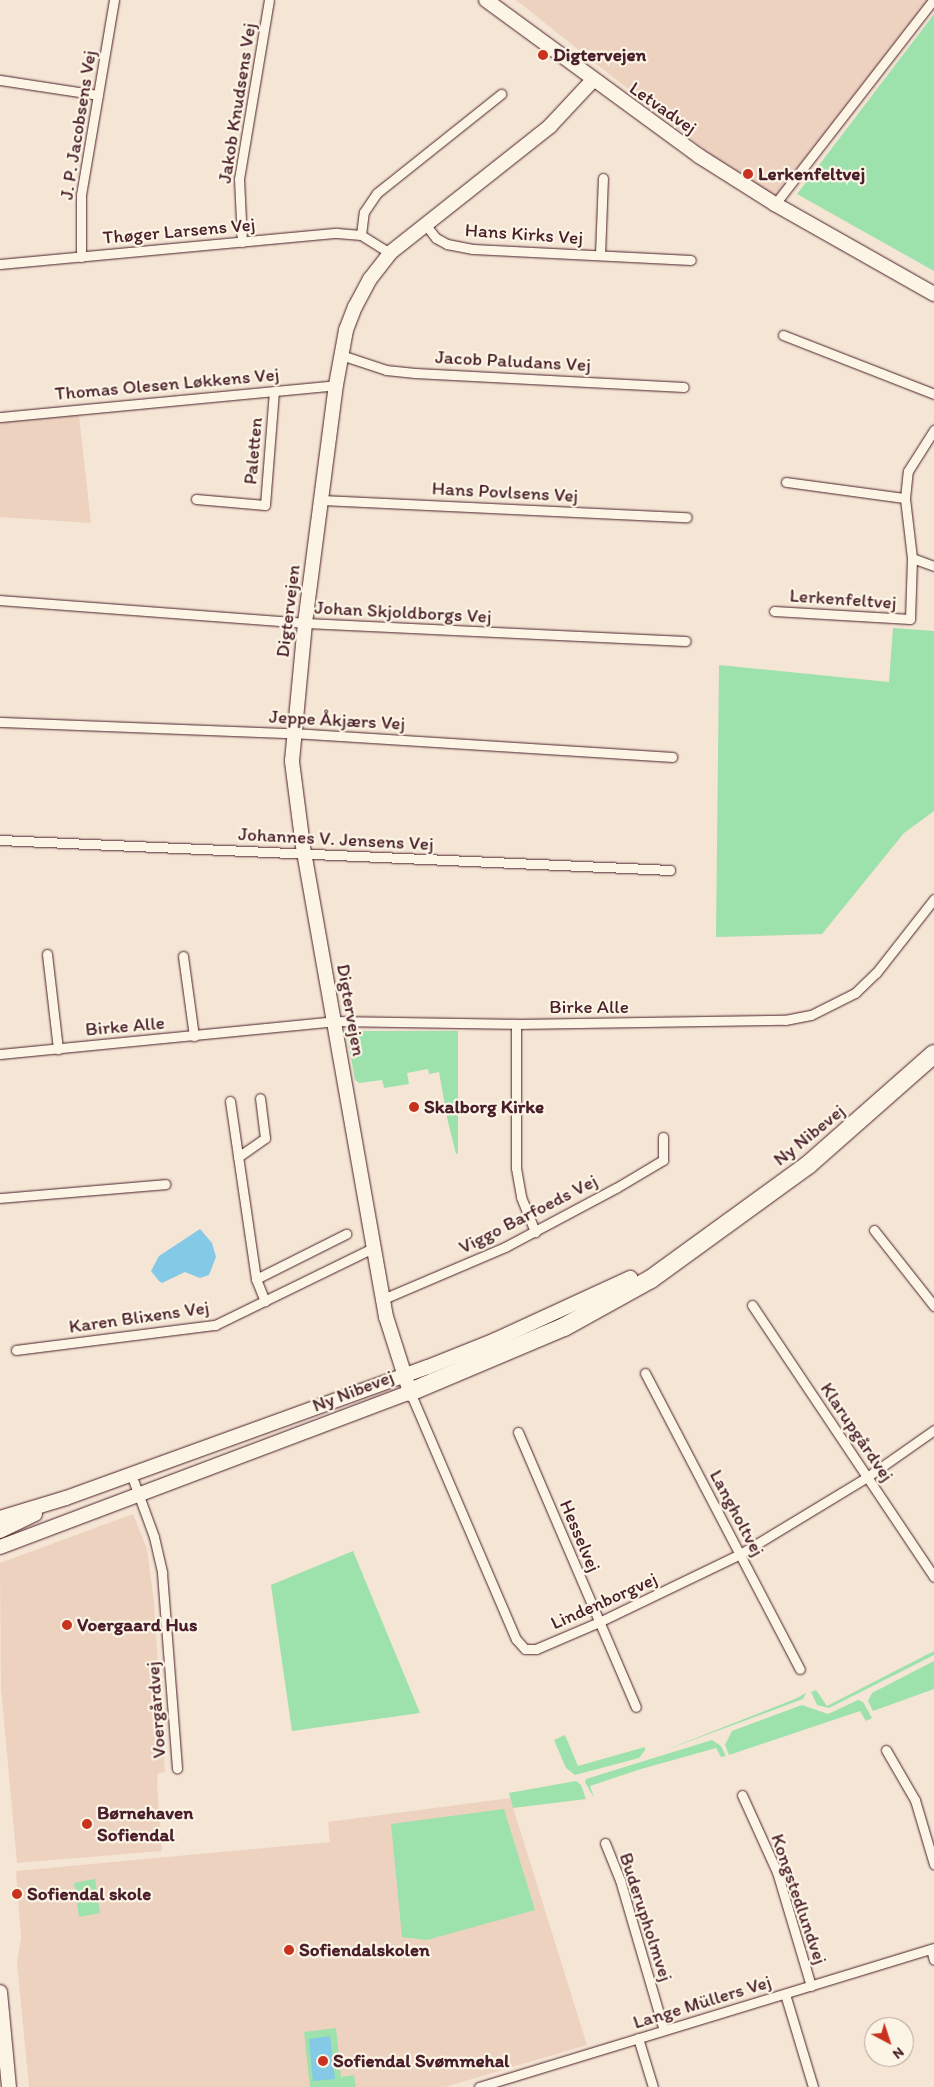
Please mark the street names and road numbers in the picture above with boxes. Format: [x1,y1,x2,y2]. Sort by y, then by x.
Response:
street label: Jakob Knudsens Vej [213,22,261,184]
street label: J. P. Jacobsens Vej [55,49,101,201]
street label: Letvadvej [625,77,701,139]
street label: Thøger Larsens Vej [102,213,256,249]
street label: Hans Kirks Vej [464,219,584,249]
street label: Jacob Paludans Vej [435,346,591,376]
street label: Thomas Olesen Løkkens Vej [54,363,280,405]
street label: Paletten [239,416,267,486]
street label: Hans Povlsens Vej [432,477,578,507]
street label: Digtervejen [271,563,305,659]
street label: Lerkenfeltvej [789,584,897,614]
street label: Johan Skjoldborgs Vej [314,596,492,628]
street label: Jeppe Åkjærs Vej [268,705,406,735]
street label: Johannes V. Jensens Vej [238,823,434,855]
street label: Digtervejen [332,962,370,1058]
street label: Birke Alle [549,996,629,1018]
street label: Birke Alle [84,1011,166,1041]
street label: Ny Nibevej [769,1099,849,1171]
street label: Viggo Barfoeds Vej [455,1169,601,1259]
street label: Karen Blixens Vej [68,1296,210,1338]
street label: Ny Nibevej [309,1365,397,1417]
street label: Klarupgårdvej [815,1378,899,1486]
street label: Langholtvej [705,1466,769,1560]
street label: Hesselvej [555,1496,605,1576]
street label: Lindenborgvej [547,1567,661,1635]
street label: Voergårdvej [141,1661,171,1759]
street label: Kongstedlundvej [766,1831,832,1967]
street label: Buderupholmvej [614,1850,678,1984]
street label: Lange Müllers Vej [630,1970,774,2034]

